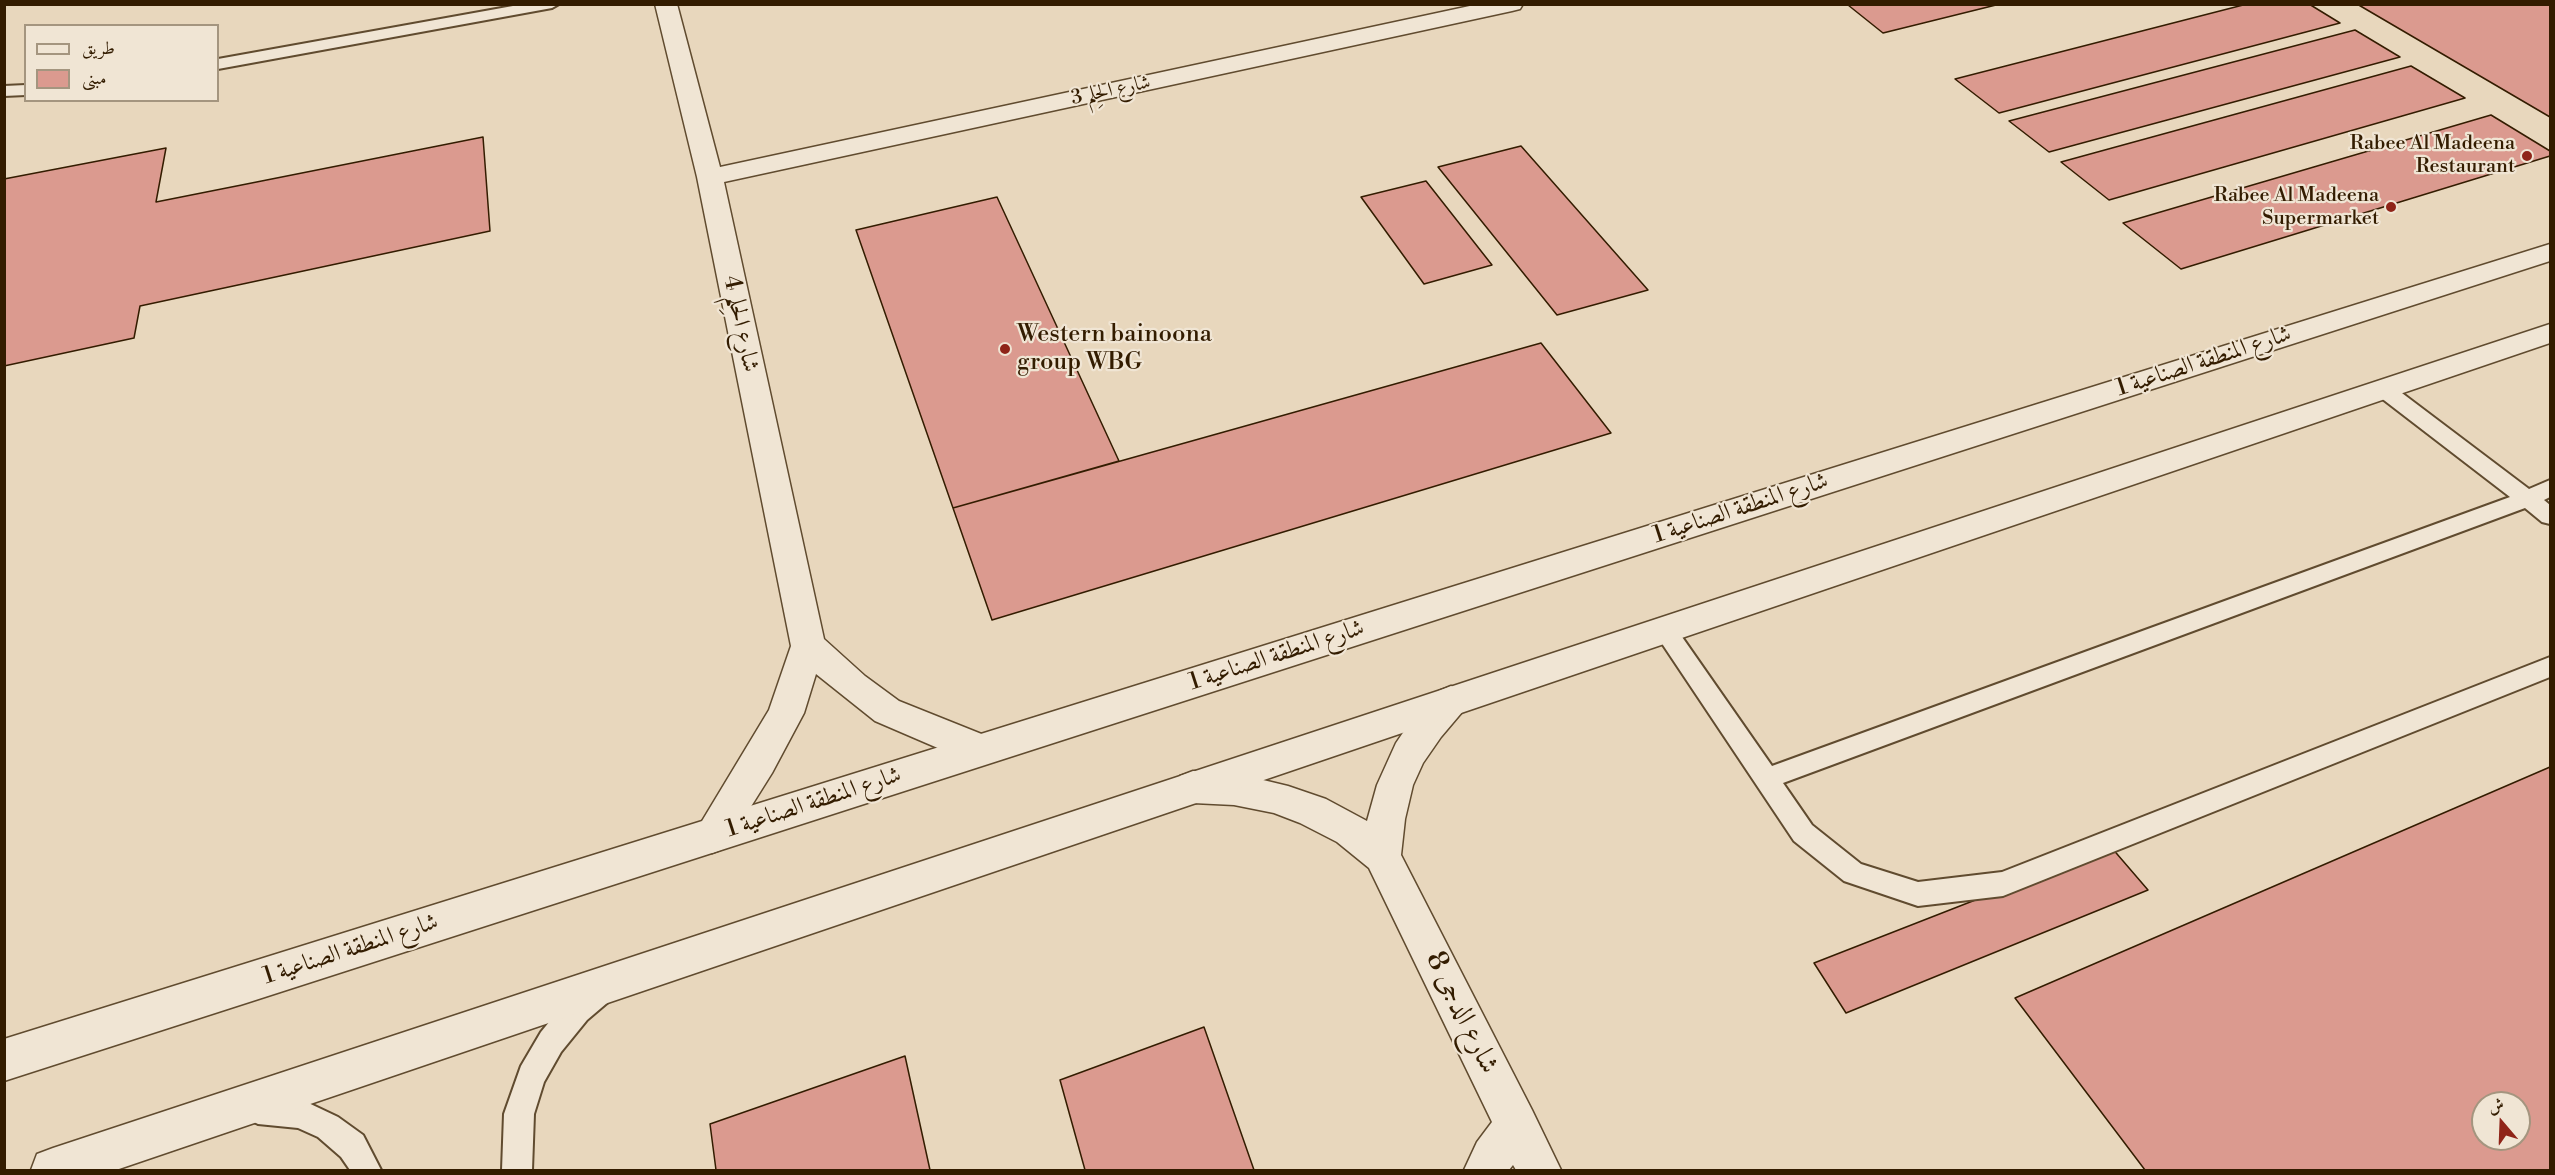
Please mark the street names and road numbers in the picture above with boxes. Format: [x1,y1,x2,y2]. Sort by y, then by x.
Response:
street label: شارع الحِلم 3 [1069,71,1153,111]
street label: شارع الحِلم 4 [716,273,764,375]
street label: شارع المنطقة الصناعية 1 [2113,320,2295,404]
street label: شارع المنطقة الصناعية 1 [1650,467,1832,551]
street label: شارع المنطقة الصناعية 1 [1186,614,1368,698]
street label: شارع المنطقة الصناعية 1 [723,761,905,845]
street label: شارع المنطقة الصناعية 1 [260,908,442,992]
street label: شارع الدجى 8 [1417,947,1505,1079]

